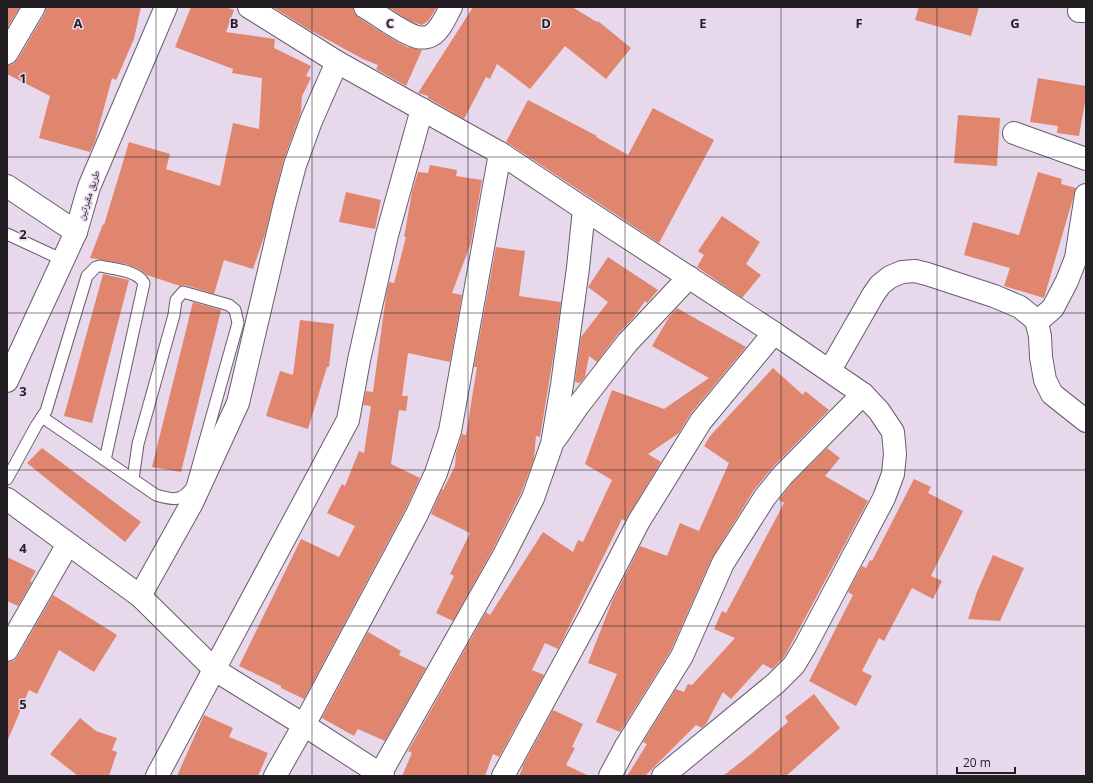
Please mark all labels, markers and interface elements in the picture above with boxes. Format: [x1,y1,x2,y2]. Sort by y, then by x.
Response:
text: A [74,14,83,32]
text: B [230,14,239,32]
text: C [386,14,394,32]
text: D [541,14,551,32]
text: E [699,14,707,32]
text: F [855,14,863,32]
text: G [1010,14,1020,32]
text: 1 [19,69,27,87]
street label: طريق مقبرتين [73,168,103,222]
text: 2 [19,225,27,243]
text: 3 [19,382,27,400]
text: 4 [19,539,27,557]
text: 5 [19,695,27,713]
scale bar [957,749,1015,775]
text: 20 m [963,754,991,771]

